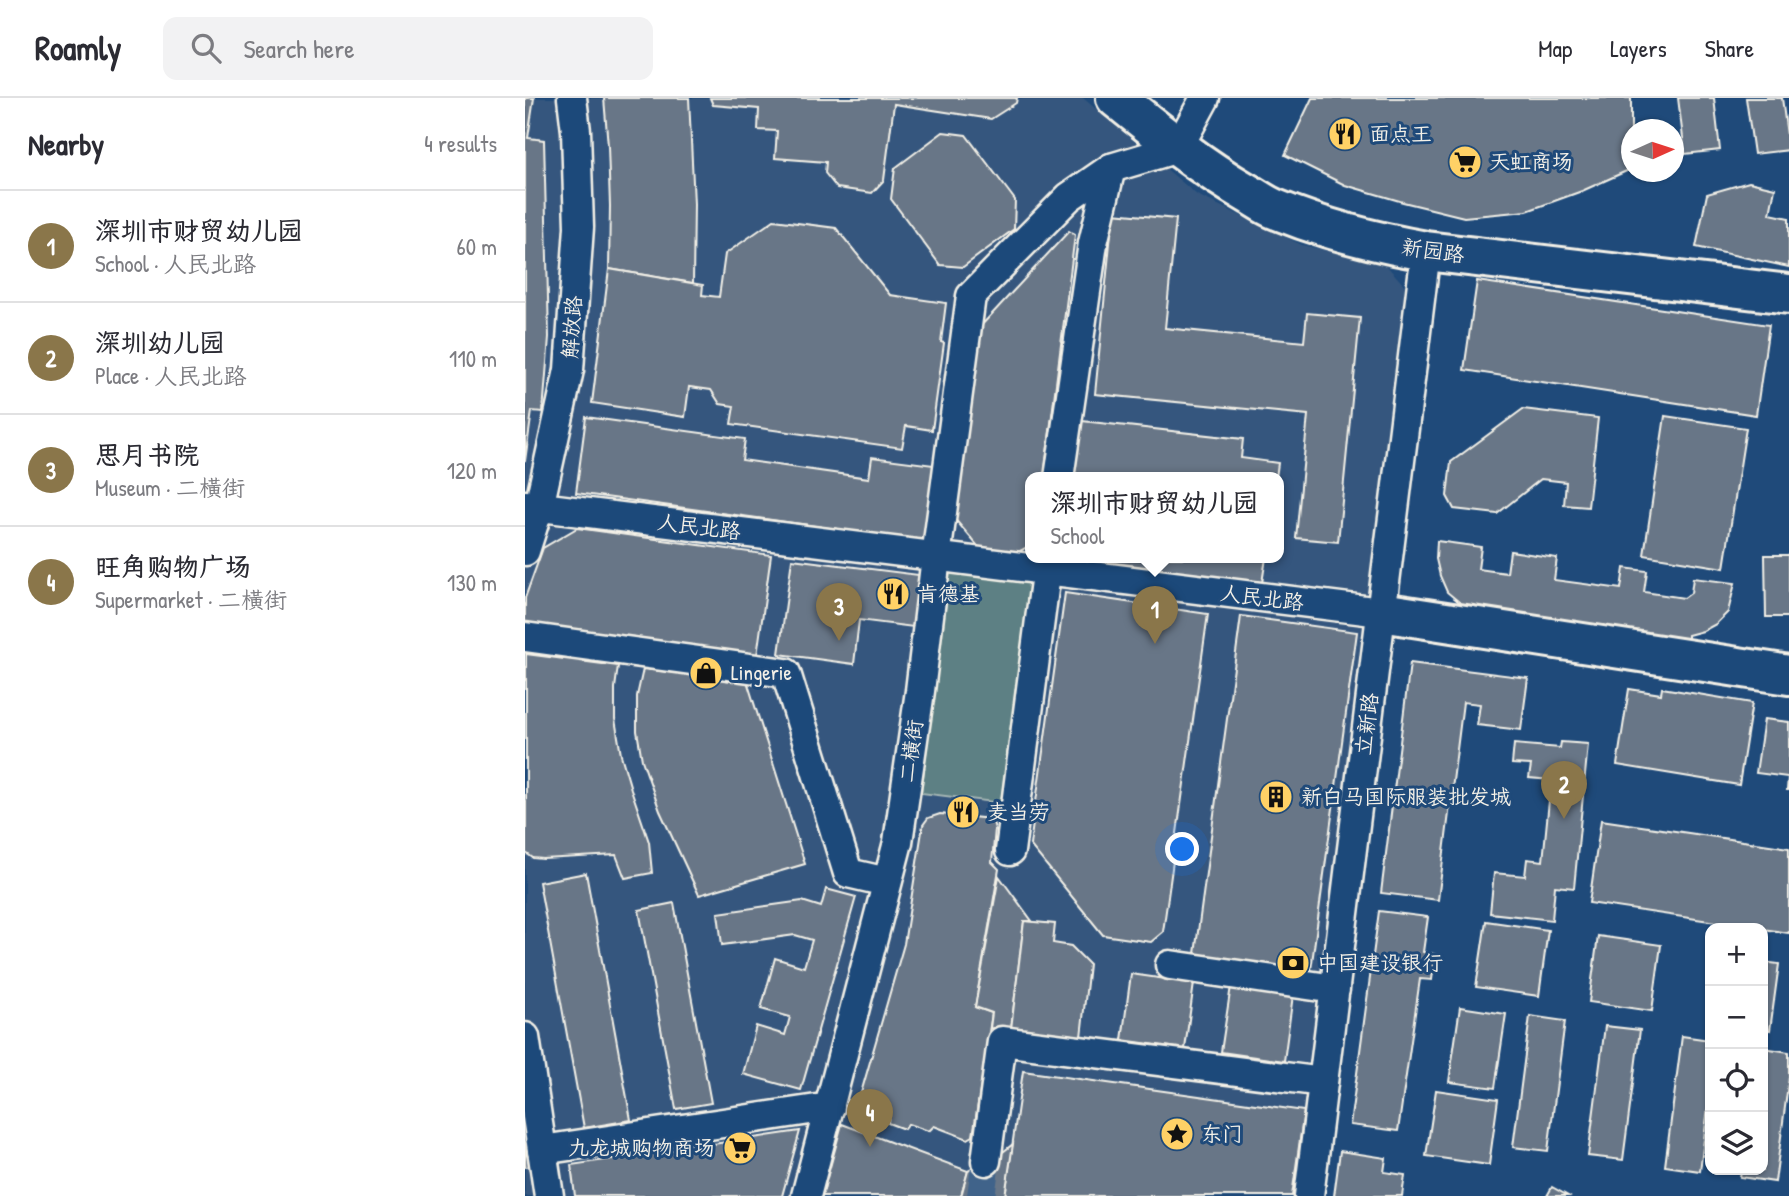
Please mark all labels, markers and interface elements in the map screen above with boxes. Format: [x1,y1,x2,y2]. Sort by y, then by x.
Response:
search box [163,17,653,80]
text: Roamly [35,26,121,70]
icon: search [187,29,225,67]
text: Search here [243,31,355,66]
text: Map [1538,32,1572,64]
text: Layers [1610,32,1667,64]
text: Share [1705,32,1754,64]
restaurant icon: 面点王 [1326,115,1364,153]
place label: 面点王 [1369,119,1432,148]
north arrow [1621,119,1684,182]
text: Nearby [28,124,104,164]
text: 4 results [424,128,497,159]
supermarket icon: 天虹商场 [1446,143,1484,181]
place label: 天虹商场 [1489,147,1573,176]
text: 深圳市财贸幼儿园 [95,213,303,248]
text: 1 [47,231,55,262]
text: 60 m [457,231,497,262]
street label: 新园路 [1400,232,1466,269]
text: School · 人民北路 [95,248,256,279]
street label: 解放路 [555,295,588,359]
text: 深圳幼儿园 [95,325,225,360]
text: 2 [46,343,56,374]
text: 110 m [449,343,497,374]
text: Place · 人民北路 [95,360,246,391]
text: 思月书院 [95,437,199,472]
text: 3 [46,455,56,486]
text: 120 m [447,455,497,486]
text: Museum · 二横街 [95,472,245,503]
popup [1025,472,1284,563]
text: 深圳市财贸幼儿园 [1050,485,1259,520]
street label: 人民北路 [656,507,743,546]
text: School [1050,520,1104,551]
text: 旺角购物广场 [95,549,251,584]
text: 4 [47,567,55,598]
text: 130 m [447,567,497,598]
restaurant icon: 肯德基 [874,575,912,613]
street label: 人民北路 [1219,578,1306,617]
place label: 肯德基 [917,579,980,608]
pin: 3 [816,583,862,641]
text: Supermarket · 二横街 [95,584,287,615]
pin: 1 [1132,586,1178,644]
shop icon: Lingerie [687,654,725,692]
place label: Lingerie [731,658,792,687]
street label: 立新路 [1348,691,1385,757]
street label: 二横街 [892,718,929,784]
pin: 2 [1541,761,1587,819]
building icon: 新白马国际服装批发城 [1257,778,1295,816]
place label: 新白马国际服装批发城 [1301,782,1511,811]
restaurant icon: 麦当劳 [944,793,982,831]
place label: 麦当劳 [987,797,1050,826]
your location [1165,832,1199,866]
map controls [1705,923,1768,1175]
button: + [1705,923,1768,986]
bank icon: 中国建设银行 [1274,944,1312,982]
place label: 中国建设银行 [1317,948,1443,977]
button: − [1705,986,1768,1049]
button: locate [1705,1049,1768,1112]
pin: 4 [847,1089,893,1147]
button: layers [1705,1112,1768,1175]
place icon: 东门 [1158,1115,1196,1153]
place label: 东门 [1201,1119,1243,1148]
supermarket icon: 九龙城购物商场 [721,1129,759,1167]
place label: 九龙城购物商场 [568,1133,715,1162]

